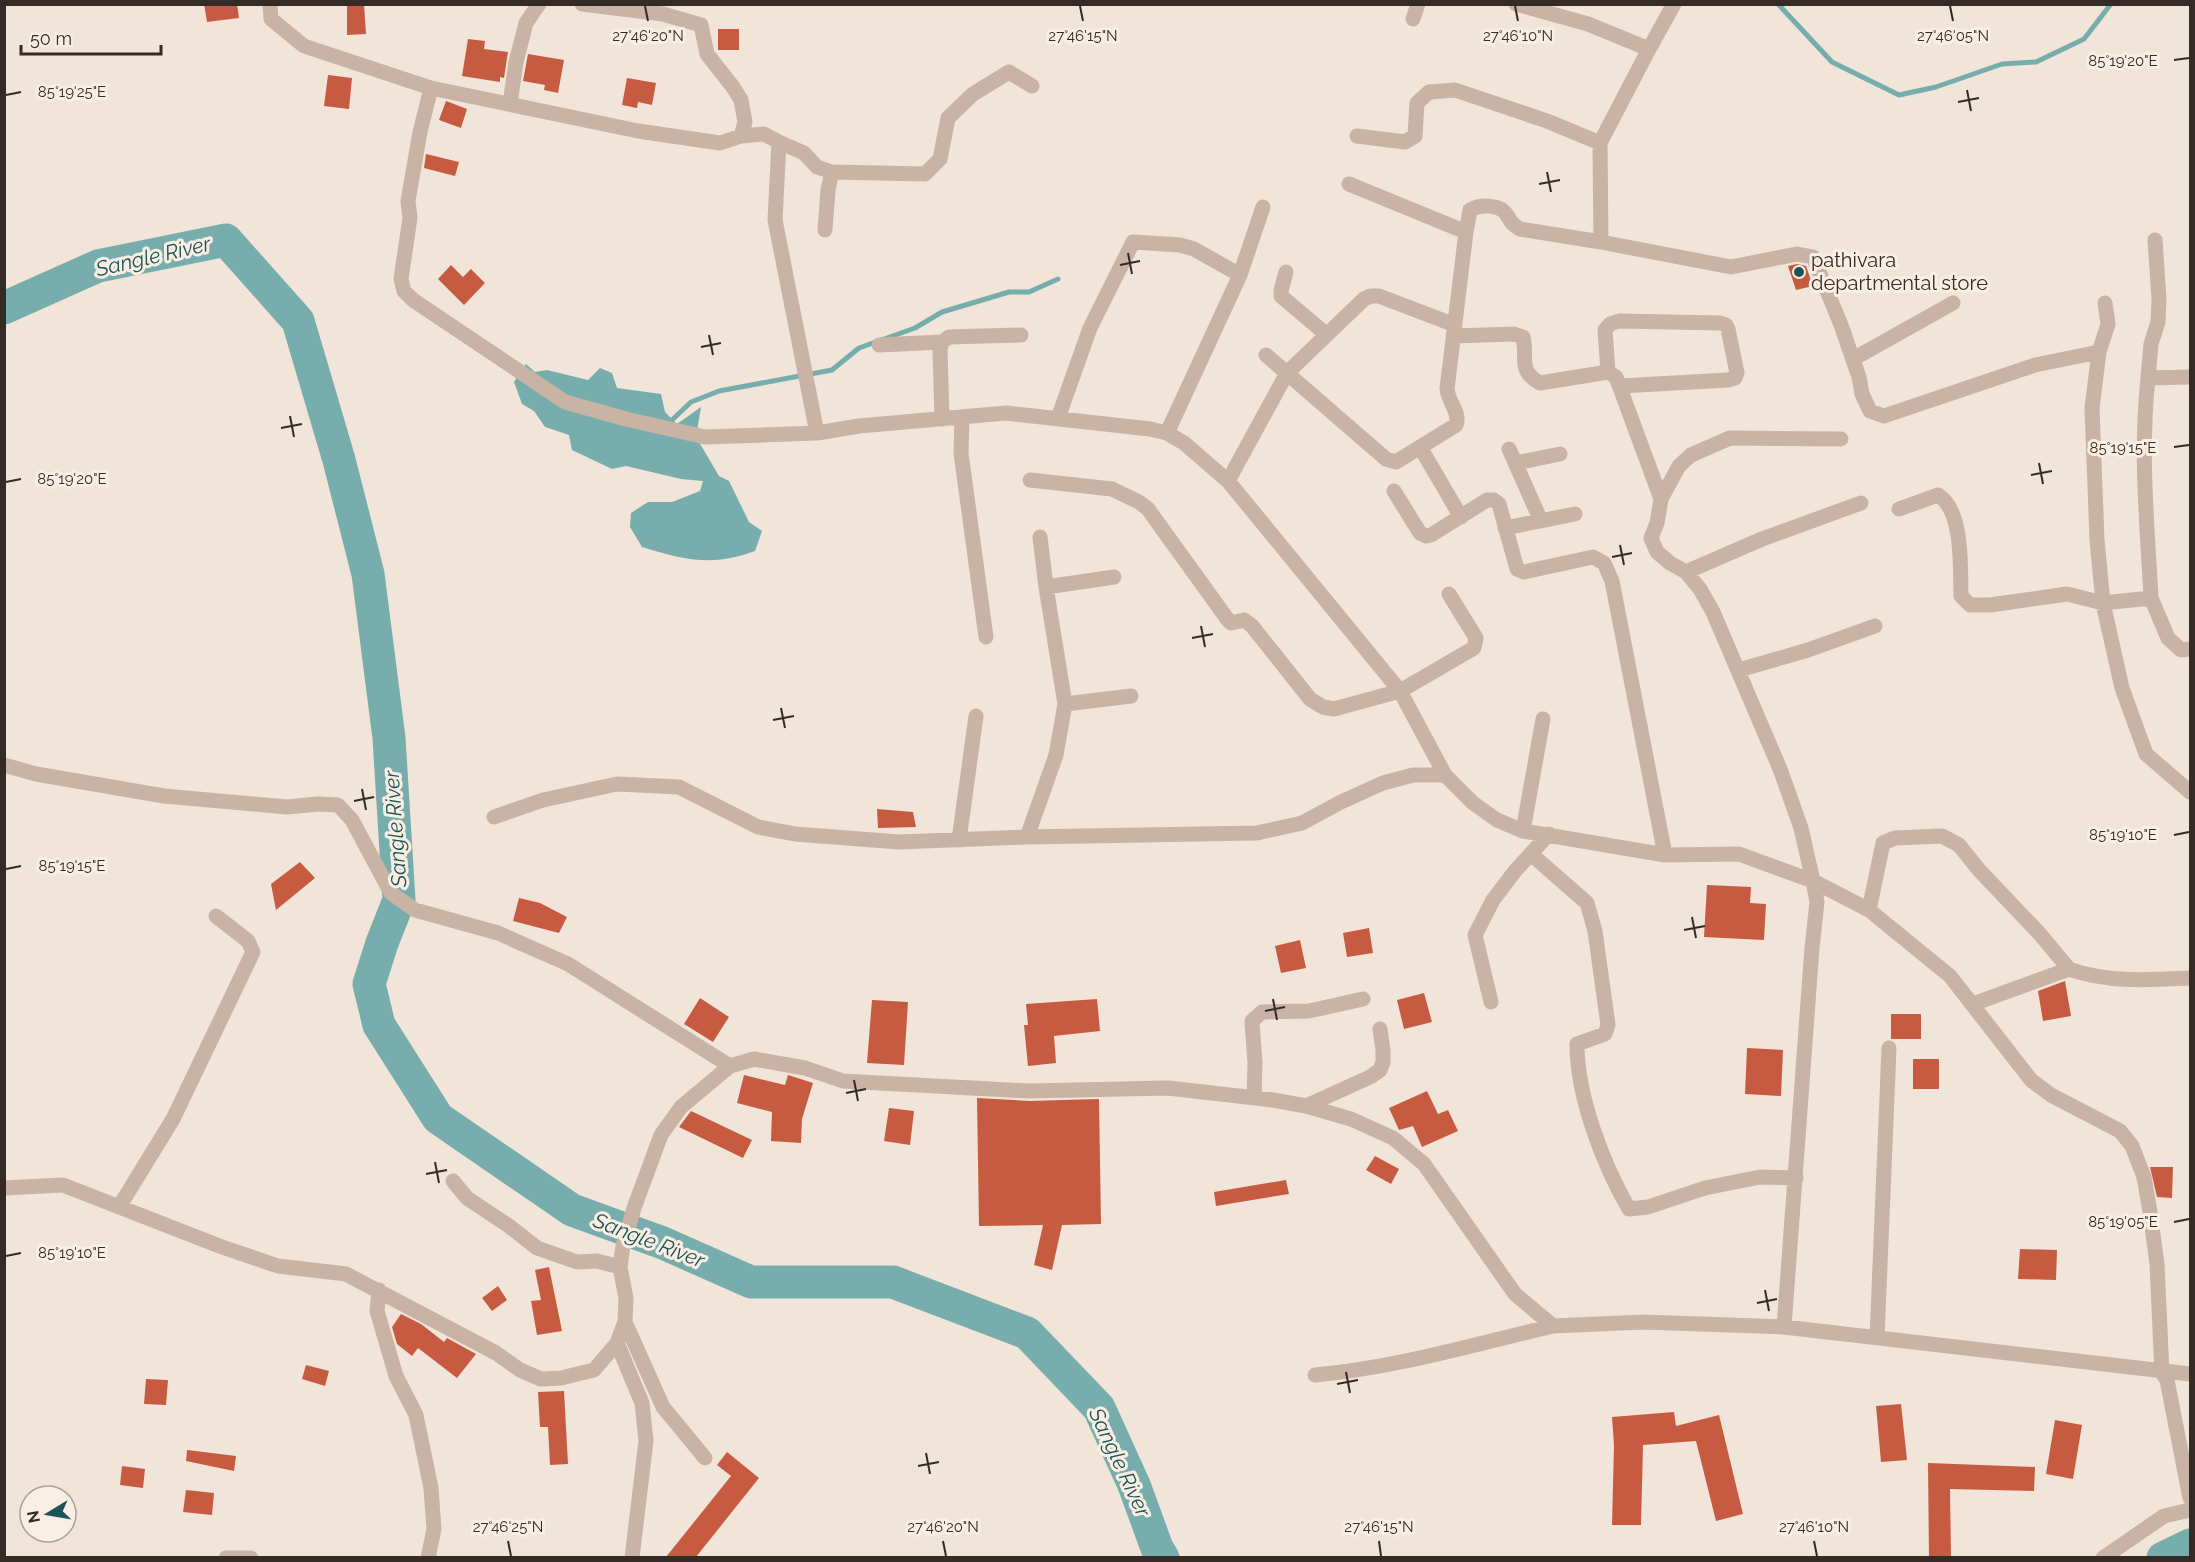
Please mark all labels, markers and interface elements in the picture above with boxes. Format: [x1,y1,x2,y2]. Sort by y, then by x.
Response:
scale bar [21,18,160,56]
text: 27°46'20"N [612,27,684,45]
text: 27°46'15"N [1048,27,1118,45]
text: 27°46'10"N [1483,27,1553,45]
text: 27°46'05"N [1917,27,1989,45]
text: 50 m [30,28,72,49]
text: 85°19'20"E [2088,52,2158,70]
text: 85°19'25"E [38,83,106,101]
water label: Sangle River [92,230,214,282]
place label: pathivara departmental store [1811,248,1988,295]
marker: pathivara departmental store [1792,265,1806,279]
text: 85°19'15"E [2090,439,2156,457]
text: 85°19'20"E [37,470,107,488]
water label: Sangle River [378,769,412,889]
text: 85°19'10"E [2089,826,2157,844]
text: 85°19'15"E [39,857,105,875]
water label: Sangle River [589,1207,709,1273]
text: 85°19'05"E [2088,1213,2158,1231]
text: 85°19'10"E [38,1244,106,1262]
water label: Sangle River [1084,1403,1156,1521]
north arrow [18,1484,78,1544]
text: N [23,1509,44,1525]
text: 27°46'25"N [473,1518,543,1536]
text: 27°46'20"N [907,1518,979,1536]
text: 27°46'15"N [1344,1518,1414,1536]
text: 27°46'10"N [1779,1518,1849,1536]

